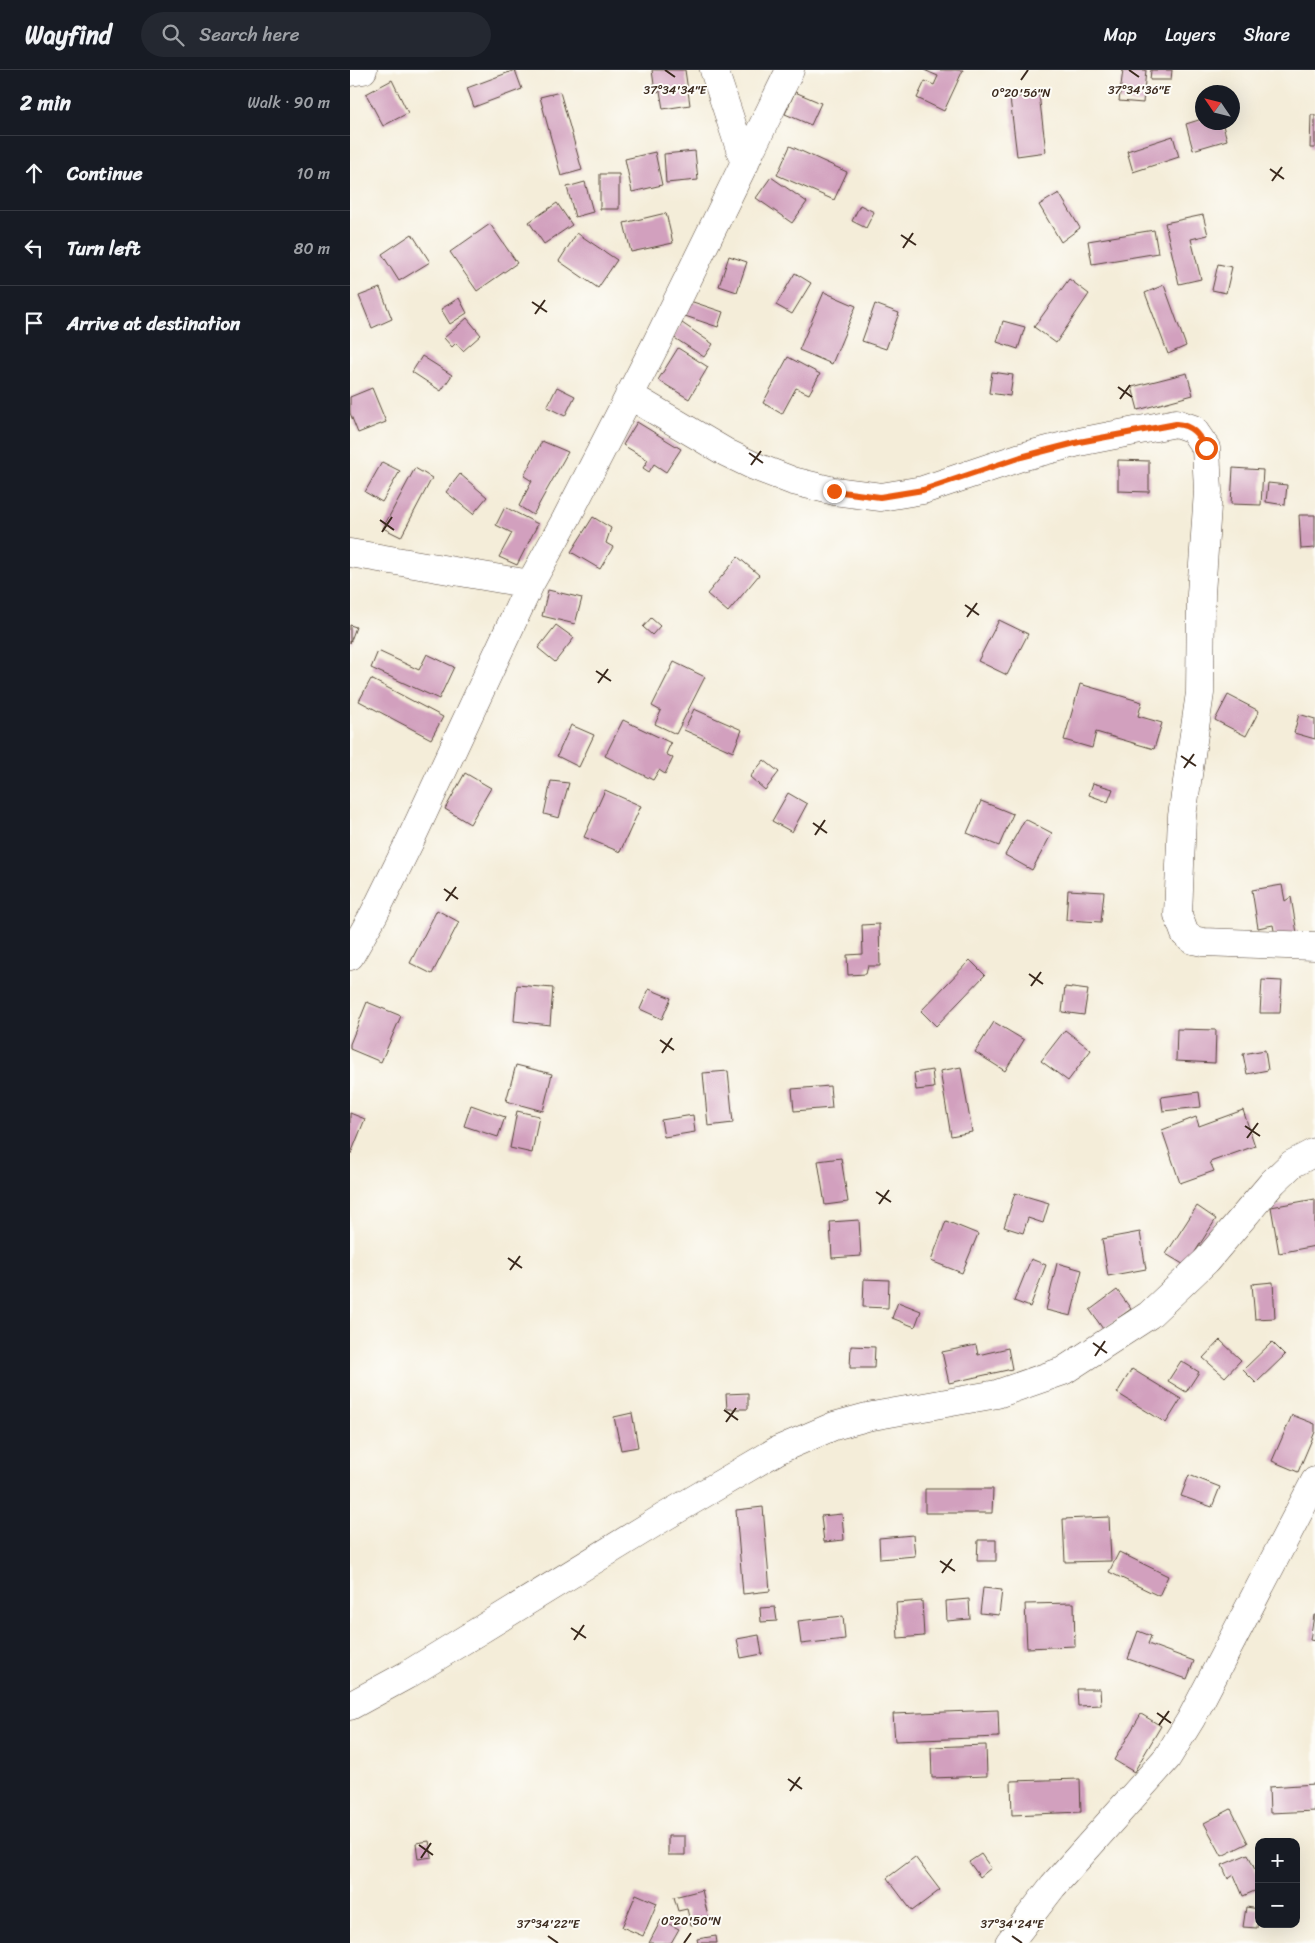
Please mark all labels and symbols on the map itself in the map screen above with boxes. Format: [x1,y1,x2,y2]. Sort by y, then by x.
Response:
text: 37°34'34"E [644,79,708,101]
text: 37°34'36"E [1108,79,1171,101]
text: 0°20'56"N [991,82,1051,104]
north arrow [1195,85,1240,130]
route start [1195,437,1218,460]
route end [823,480,846,503]
text: 0°20'50"N [661,1910,722,1932]
text: 37°34'22"E [517,1913,581,1935]
text: 37°34'24"E [980,1913,1045,1935]

